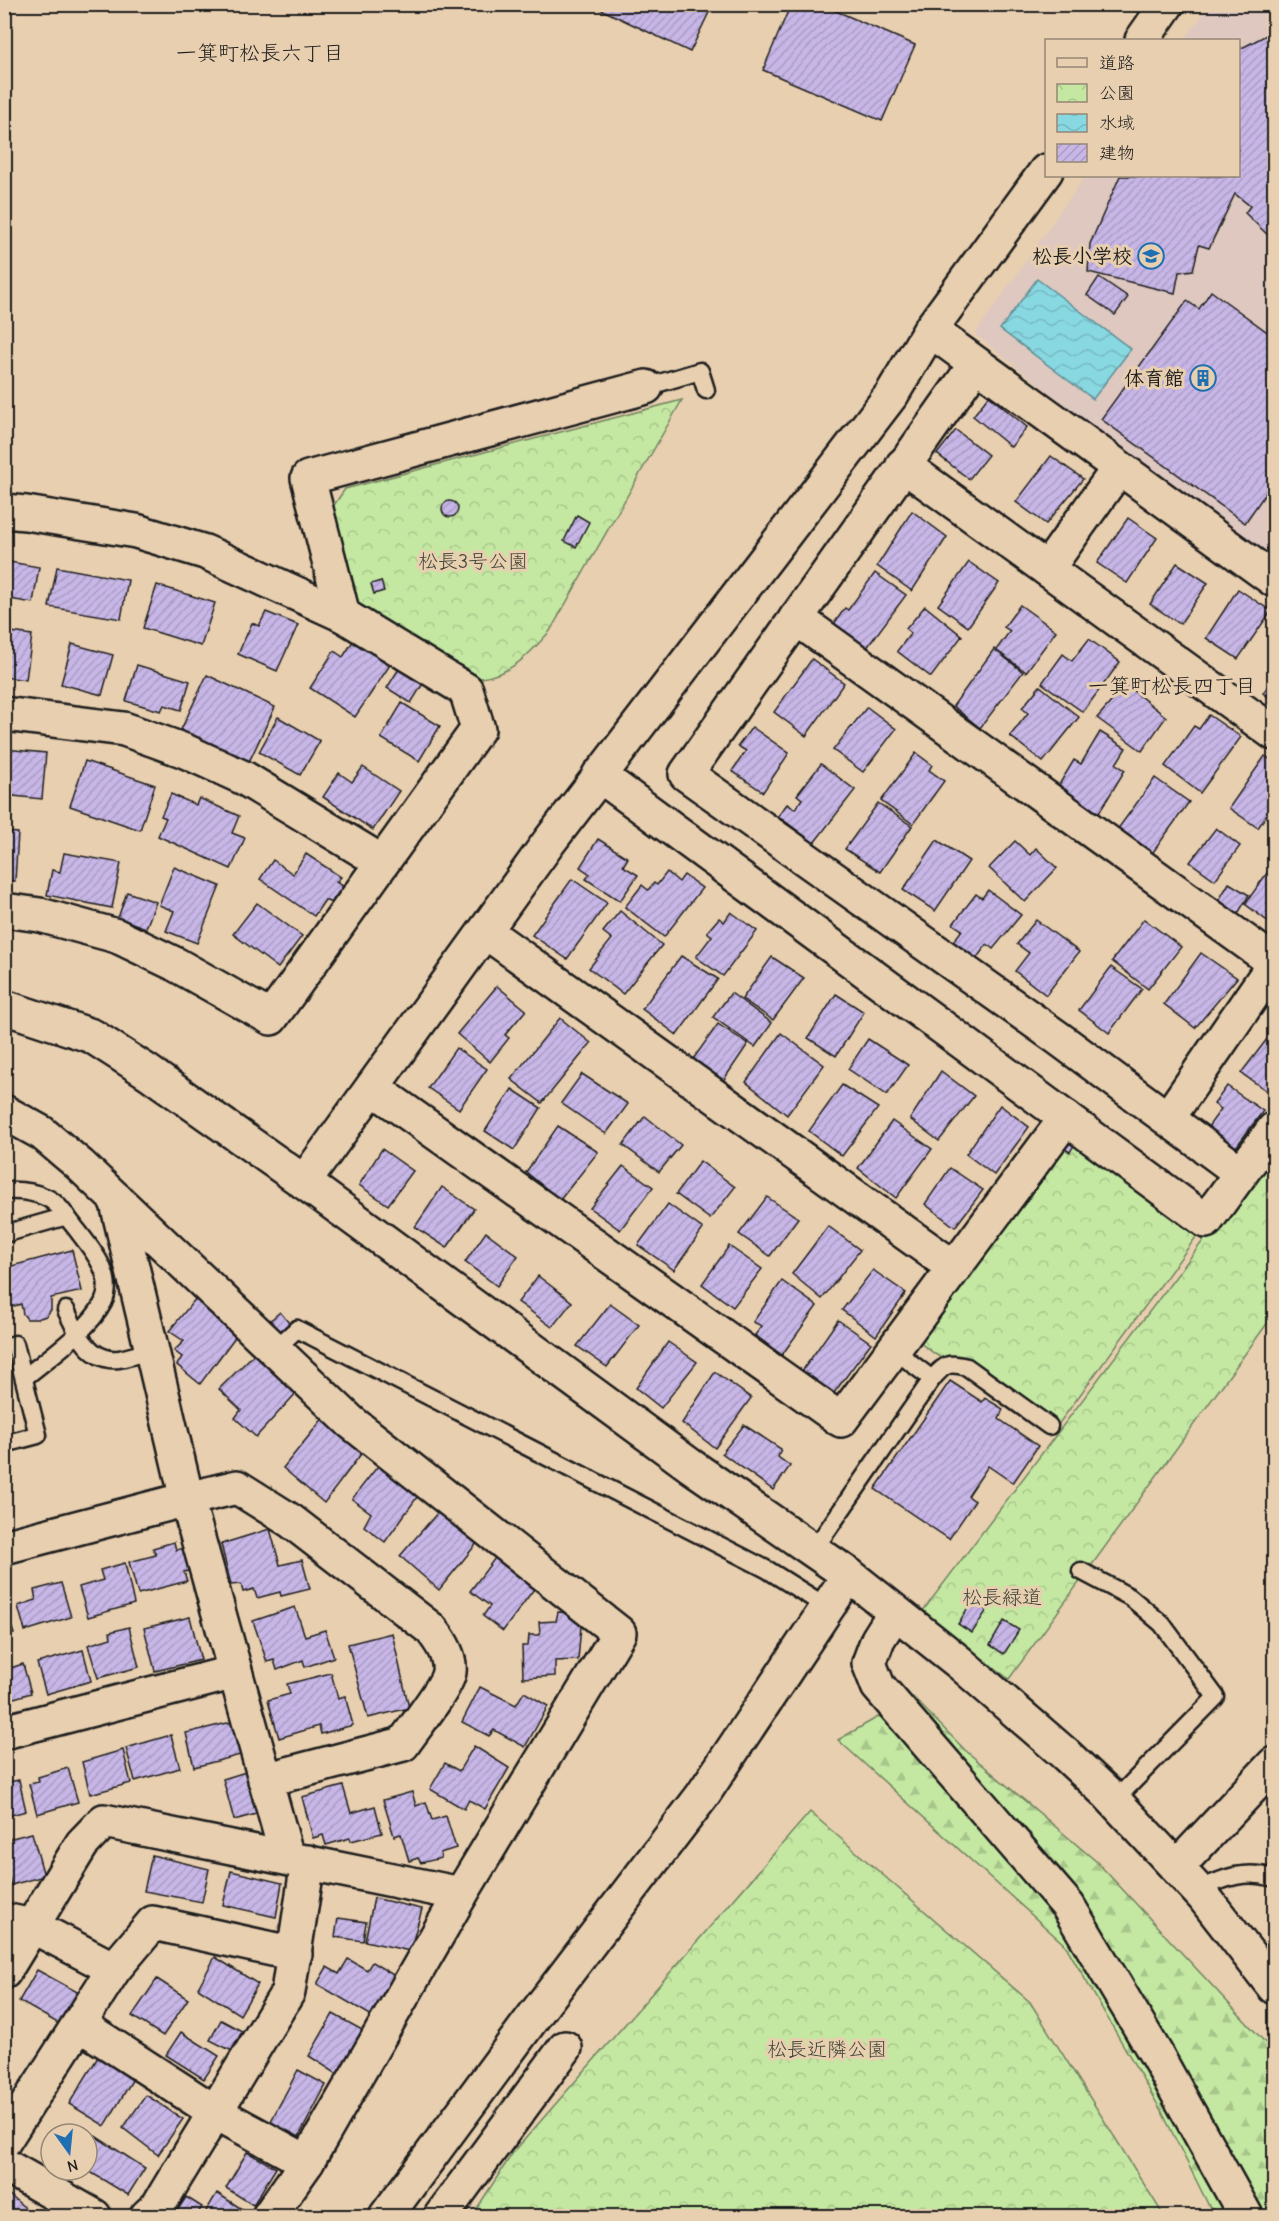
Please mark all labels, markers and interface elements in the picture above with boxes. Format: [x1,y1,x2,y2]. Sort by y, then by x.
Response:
legend [1045,39,1240,177]
district label: 一箕町松長六丁目 [176,41,344,65]
text: 道路 [1099,53,1135,74]
text: 公園 [1099,83,1135,104]
text: 水域 [1099,113,1135,134]
text: 建物 [1099,143,1135,164]
school or university icon: 松長小学校 [1136,241,1166,271]
place label: 松長小学校 [1032,245,1132,268]
building icon: 体育館 [1188,363,1218,393]
place label: 体育館 [1124,367,1184,390]
park label: 松長3号公園 [418,550,528,573]
district label: 一箕町松長四丁目 [1088,674,1256,698]
park label: 松長緑道 [962,1586,1042,1609]
park label: 松長近隣公園 [767,2038,887,2061]
north arrow [39,2122,99,2182]
text: N [65,2155,80,2176]

